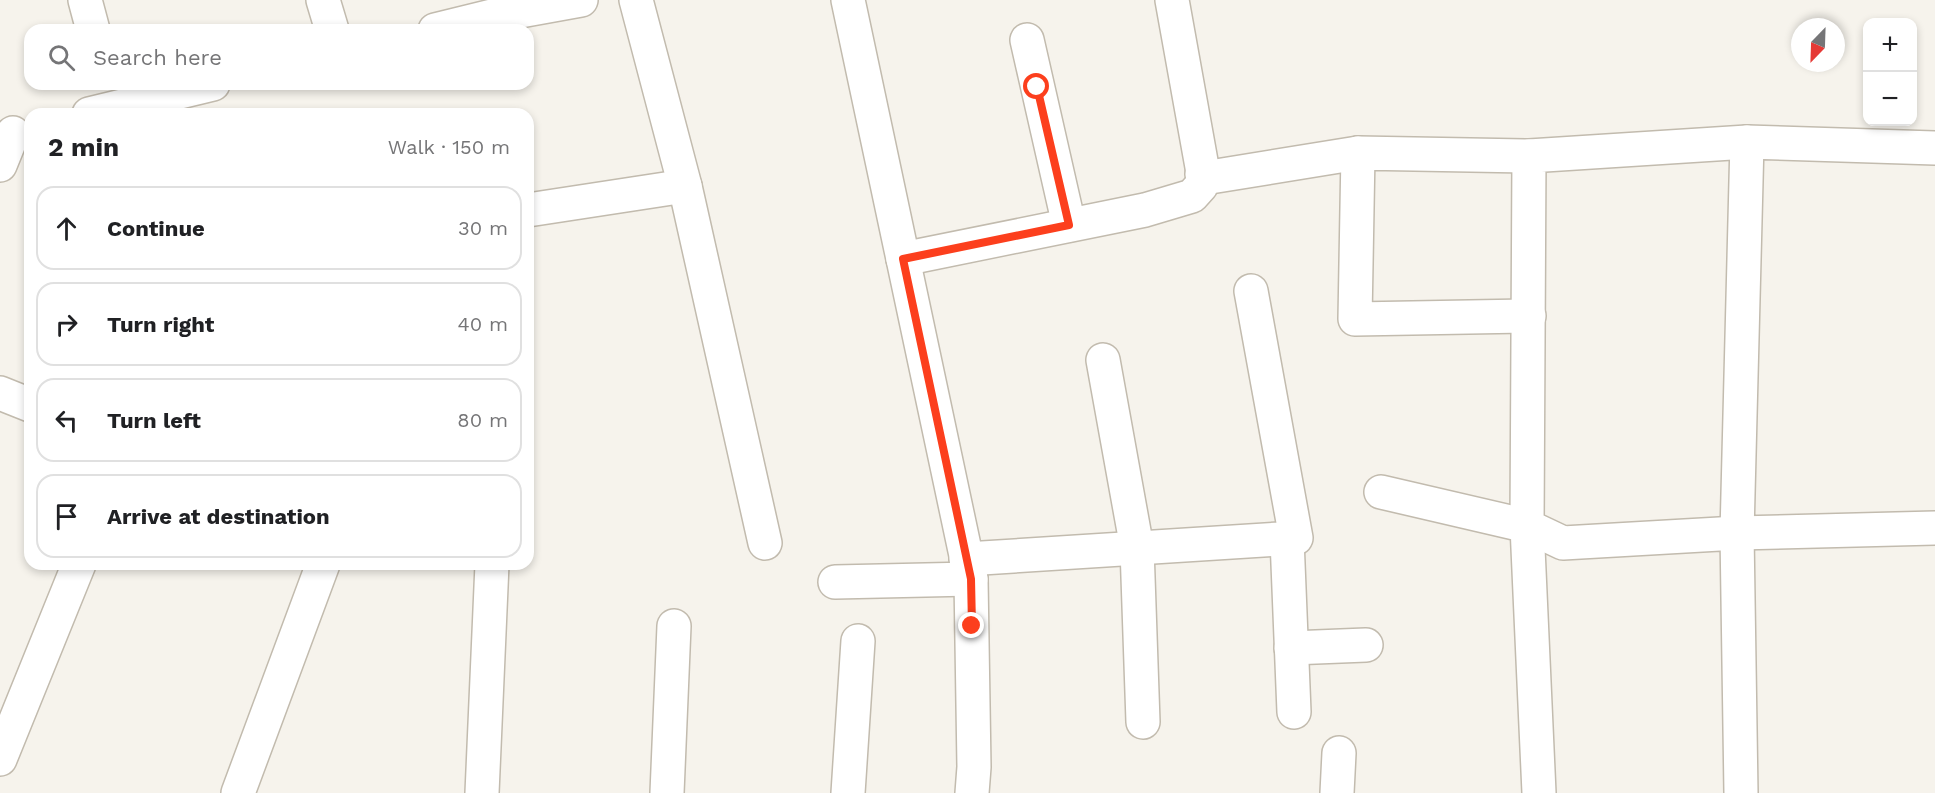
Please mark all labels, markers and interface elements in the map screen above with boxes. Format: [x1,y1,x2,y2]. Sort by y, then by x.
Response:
north arrow [1791,18,1845,72]
map controls [1863,18,1917,126]
button: + [1863,18,1917,72]
search box [24,24,534,90]
icon: search [45,41,78,74]
text: Search here [93,45,222,70]
button: − [1863,72,1917,126]
route start [1023,73,1049,99]
text: 2 min [48,132,119,162]
text: Walk · 150 m [388,135,510,159]
icon: ahead [50,212,83,245]
text: Continue [107,216,205,241]
text: 30 m [458,216,508,240]
icon: right [50,308,83,341]
text: Turn right [107,312,214,337]
text: 40 m [457,312,508,336]
icon: left [50,404,83,437]
text: Turn left [107,408,201,433]
text: 80 m [457,408,508,432]
icon: arrive [50,500,83,533]
text: Arrive at destination [107,504,330,529]
route end [958,612,984,638]

